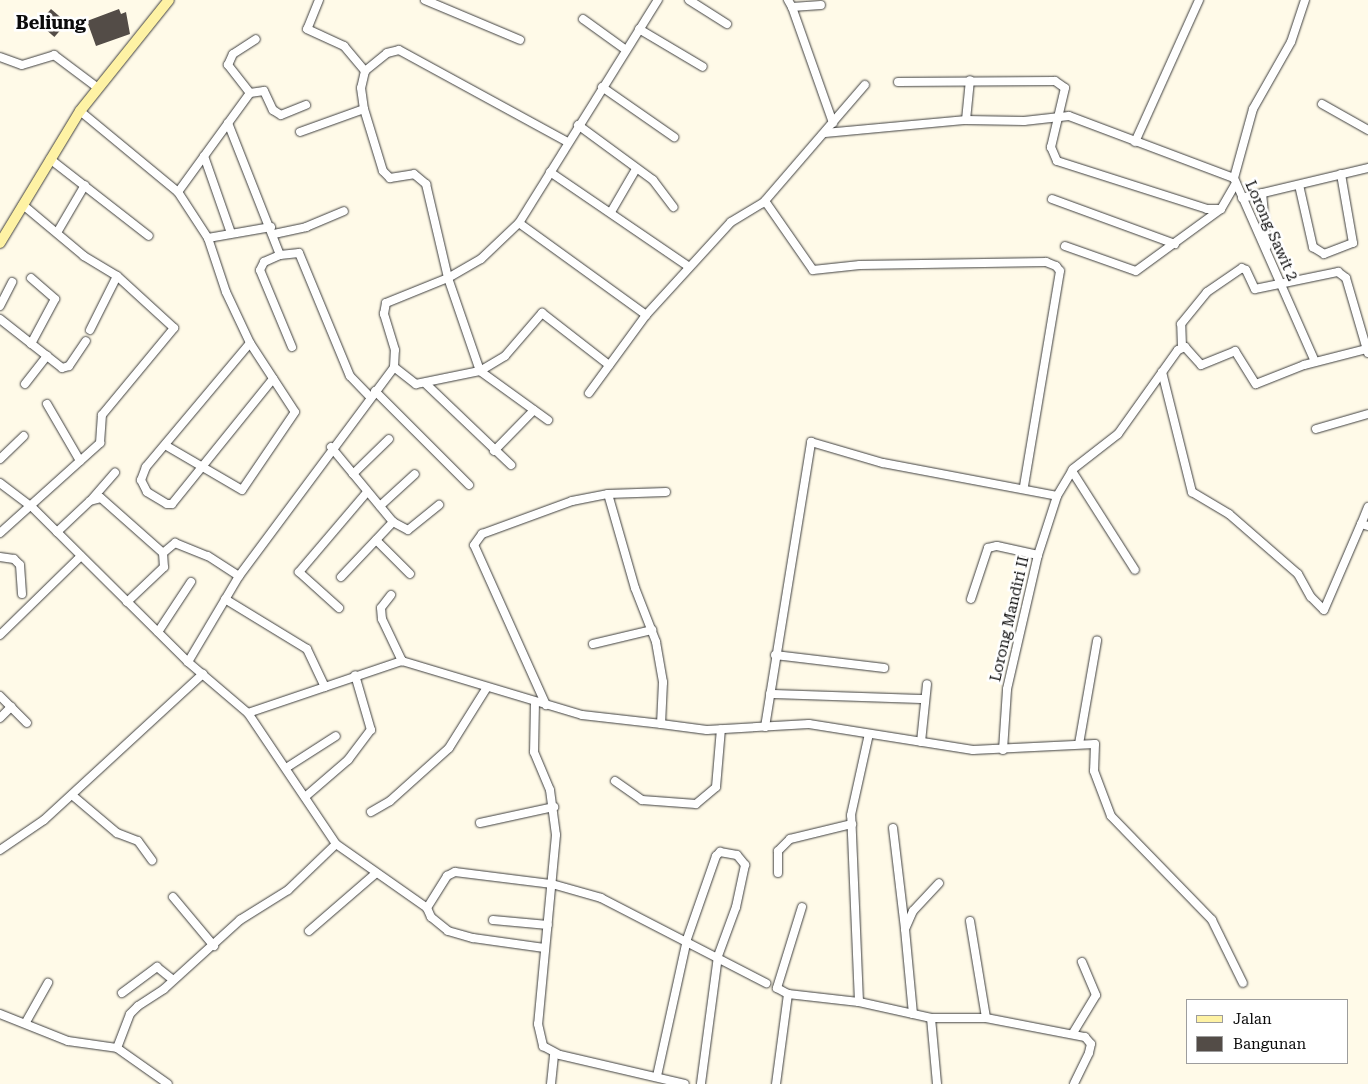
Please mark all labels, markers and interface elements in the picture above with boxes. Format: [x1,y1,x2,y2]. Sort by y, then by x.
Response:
district label: Beliung [16,12,86,34]
street label: Lorong Sawit 2 [1241,178,1301,284]
street label: Lorong Mandiri II [987,555,1033,683]
legend [1186,999,1348,1064]
text: Jalan [1233,1010,1272,1028]
text: Bangunan [1233,1035,1306,1053]

